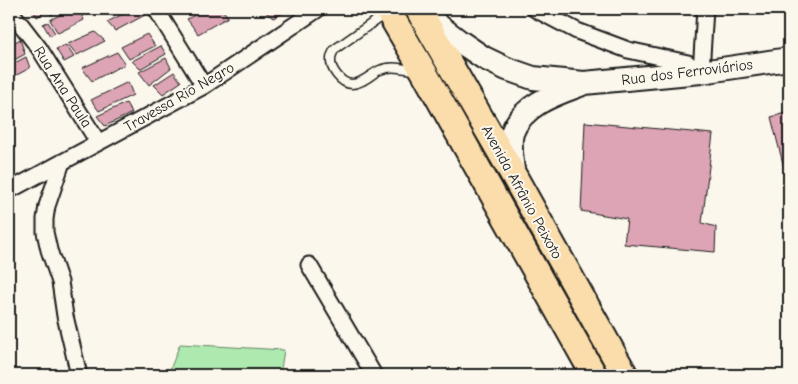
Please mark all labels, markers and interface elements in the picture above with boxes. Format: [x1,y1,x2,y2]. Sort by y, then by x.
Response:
street label: Rua Ana Paula [30,43,96,131]
street label: Rua dos Ferroviários [620,55,754,89]
street label: Travessa Rio Negro [121,58,237,136]
street label: Avenida Afrânio Peixoto [478,122,566,262]

